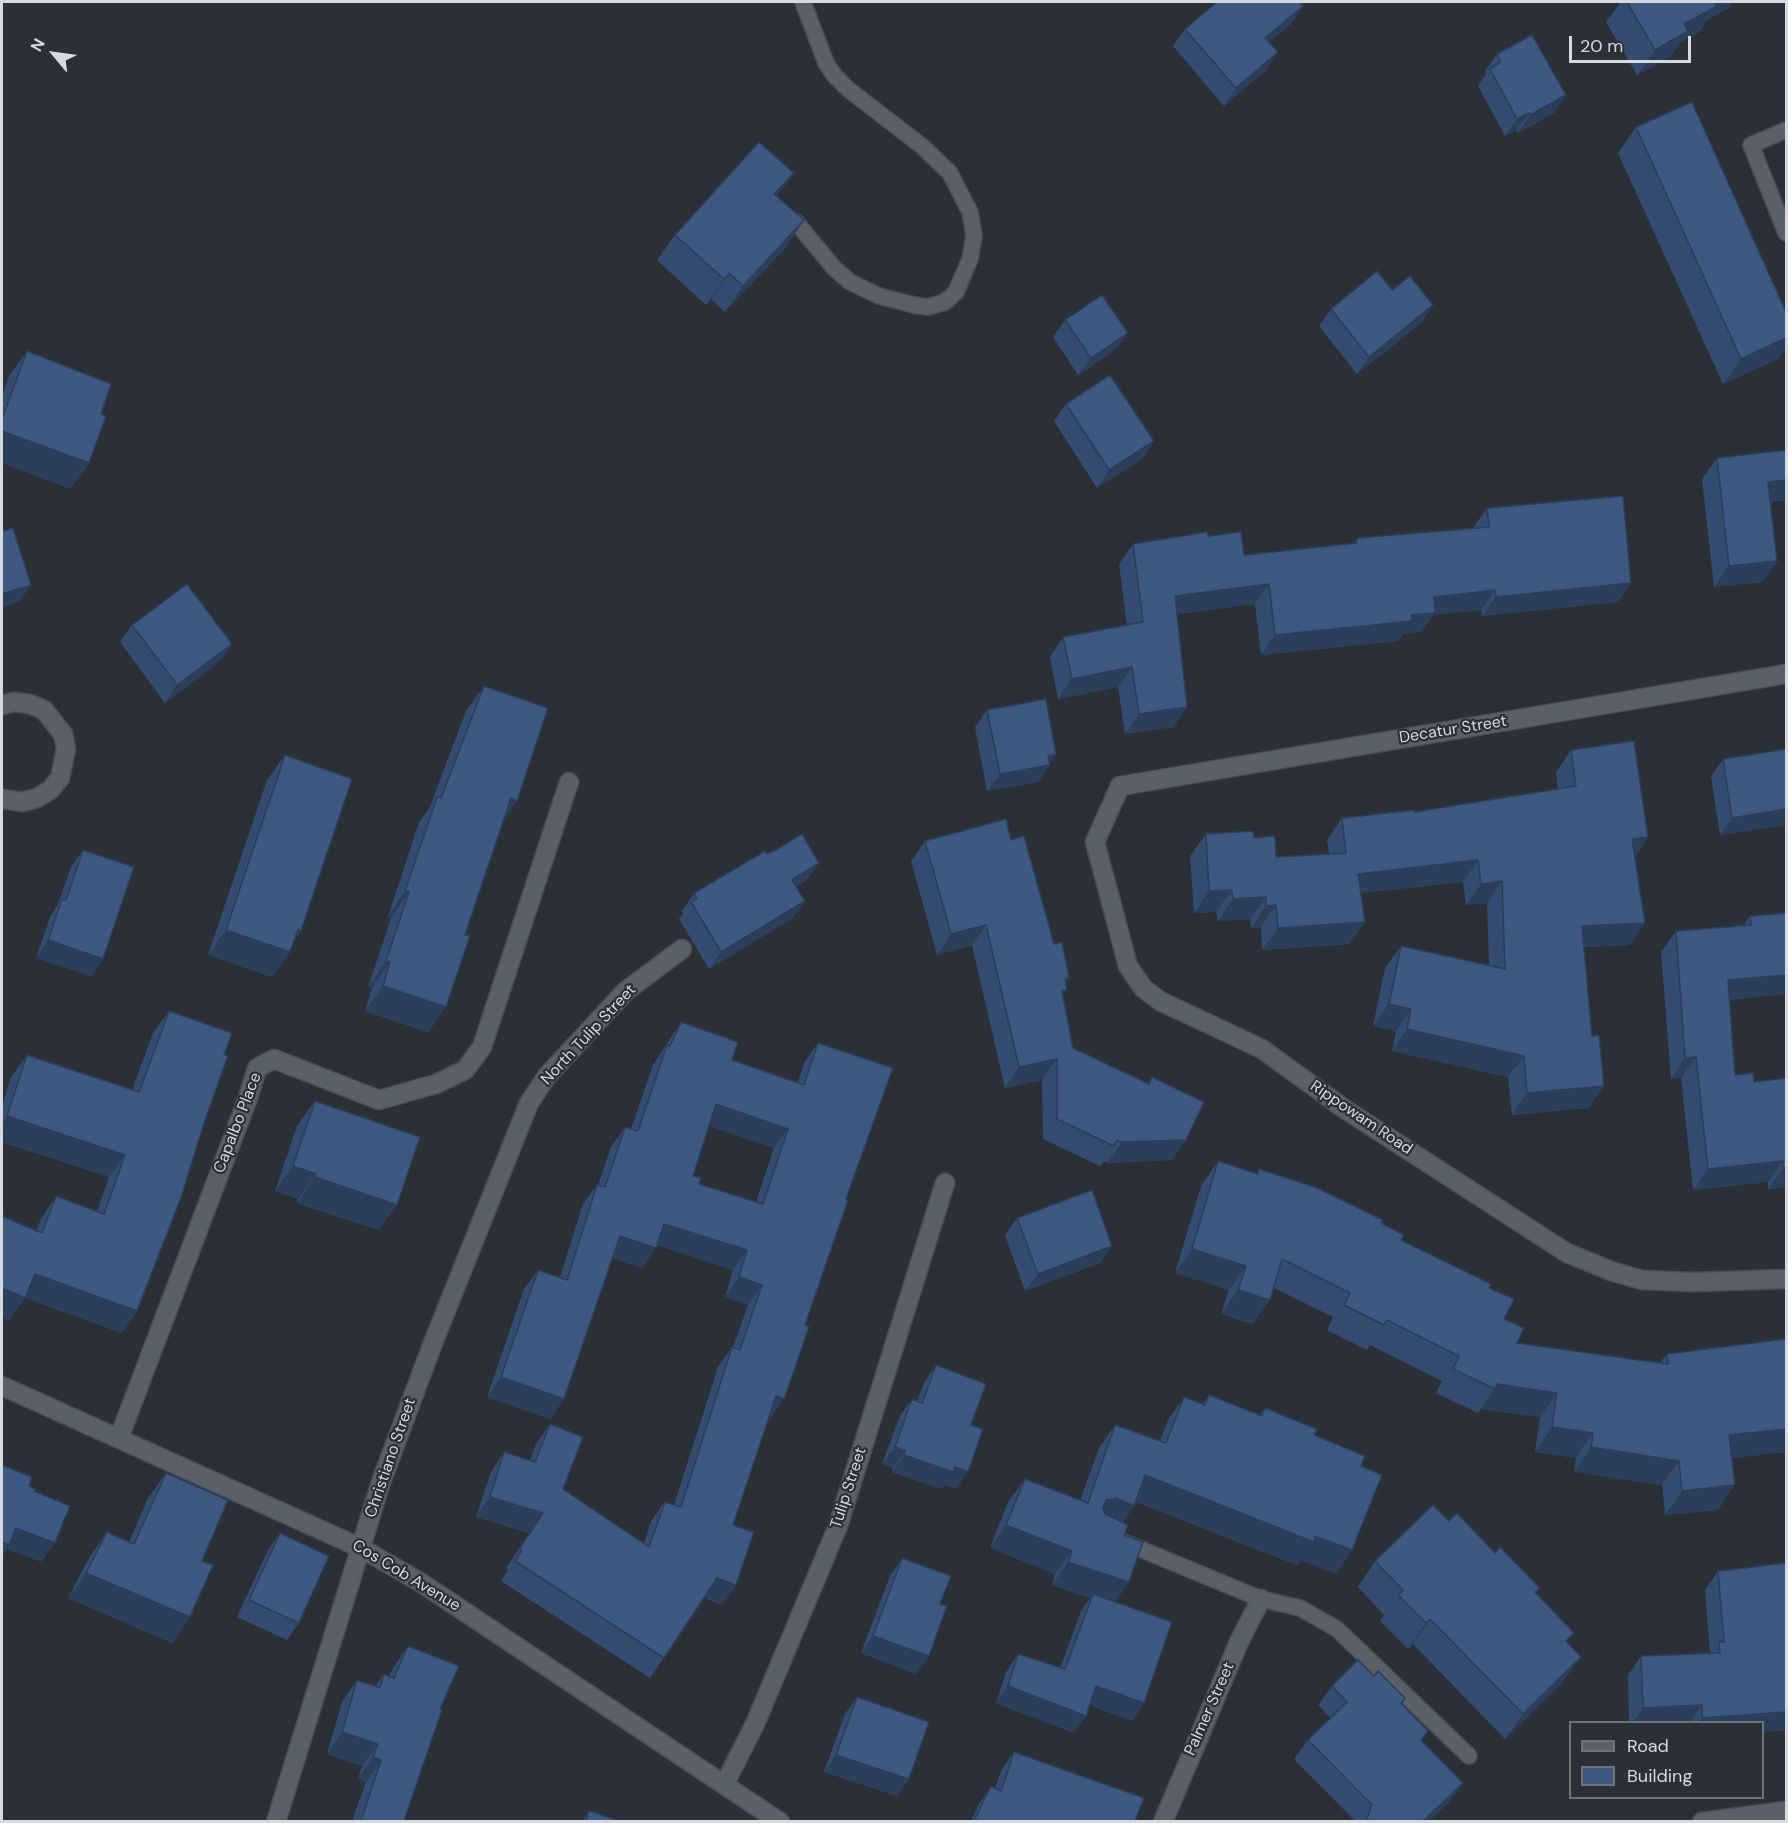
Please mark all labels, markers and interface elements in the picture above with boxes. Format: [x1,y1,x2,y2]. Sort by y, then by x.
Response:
north arrow [24,24,84,84]
scale bar [1572,24,1694,62]
text: 20 m [1580,34,1623,58]
text: N [26,35,50,55]
street label: Decatur Street [1398,712,1508,748]
street label: North Tulip Street [537,981,641,1089]
street label: Capalbo Place [210,1070,266,1176]
street label: Rippowam Road [1306,1077,1416,1159]
street label: Christiano Street [362,1396,420,1520]
street label: Tulip Street [827,1445,871,1531]
street label: Cos Cob Avenue [348,1536,464,1616]
street label: Palmer Street [1181,1659,1239,1759]
legend [1569,1721,1764,1799]
text: Road [1627,1734,1669,1758]
text: Building [1627,1764,1692,1788]

